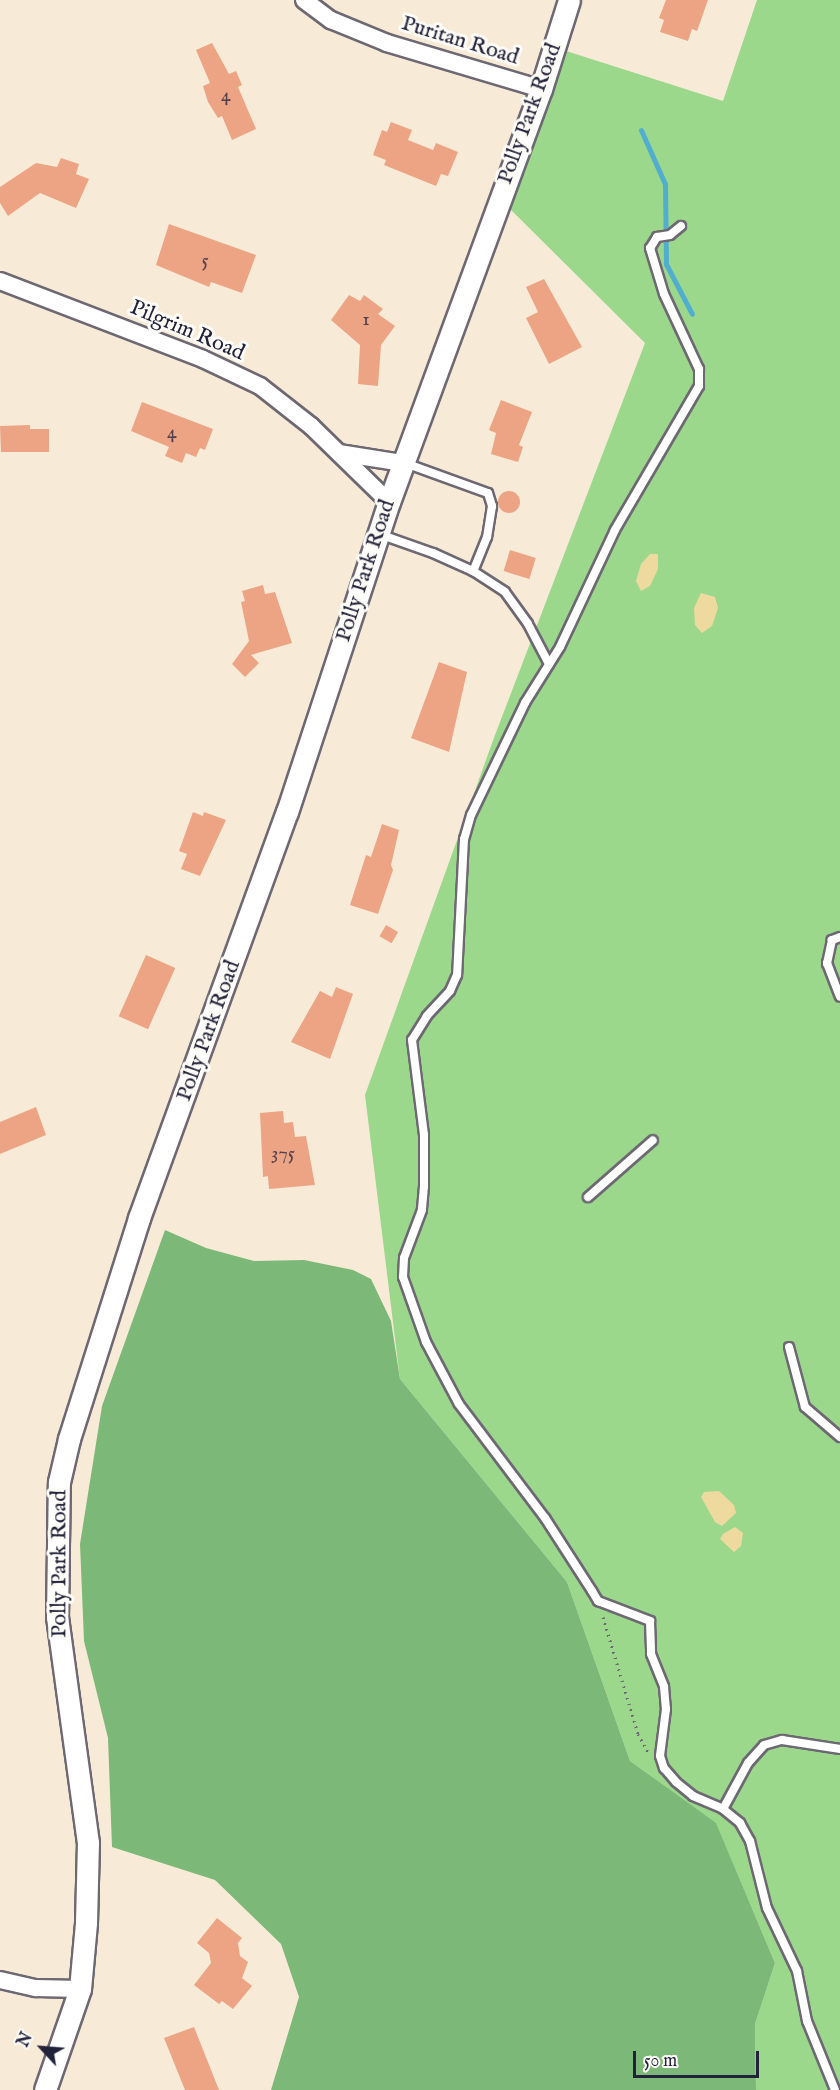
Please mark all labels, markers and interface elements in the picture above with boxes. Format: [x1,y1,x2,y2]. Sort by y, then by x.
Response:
street label: Puritan Road [398,11,522,71]
street label: Polly Park Road [492,40,568,188]
house number: 4 [221,83,231,107]
house number: 5 [201,248,209,272]
street label: Pilgrim Road [126,295,248,367]
house number: 1 [362,307,370,331]
house number: 4 [167,420,177,444]
street label: Polly Park Road [331,497,401,645]
street label: Polly Park Road [171,957,247,1105]
house number: 375 [271,1141,295,1165]
street label: Polly Park Road [47,1490,73,1638]
north arrow [12,2018,72,2078]
text: N [14,2030,38,2051]
scale bar [636,2039,762,2077]
text: 50 m [644,2050,677,2073]

